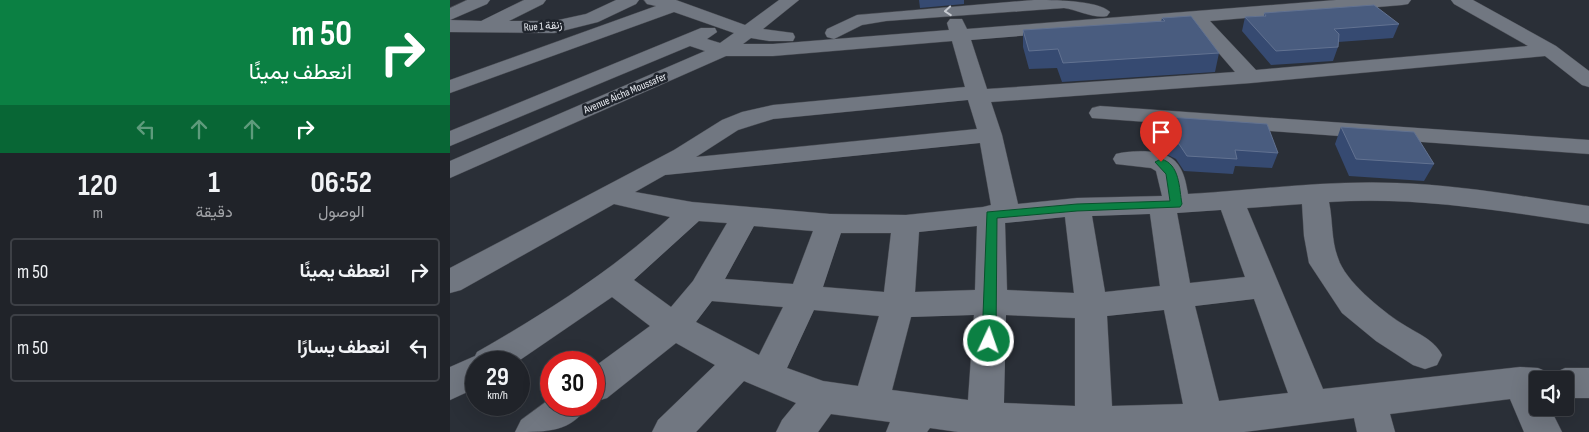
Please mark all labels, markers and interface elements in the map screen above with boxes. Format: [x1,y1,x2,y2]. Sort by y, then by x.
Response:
one-way arrow [944,6,952,17]
text: 50 m [291,13,352,56]
street label: Rue 1 زنقة [523,18,563,34]
icon: right [370,20,435,85]
text: انعطف يمينًا [249,59,352,86]
street label: Avenue Aicha Moussafer [581,70,668,117]
pin [1140,111,1182,162]
icon: left [132,115,160,143]
icon: ahead [185,115,213,143]
icon: ahead [238,115,266,143]
icon: right [291,115,319,143]
icon: arrive [1147,118,1175,146]
text: 1 [208,165,220,201]
text: 06:52 [311,165,372,201]
text: 120 [78,168,118,204]
text: دقيقة [196,203,233,222]
text: الوصول [318,203,364,222]
text: m [93,204,103,223]
icon: right [405,258,433,286]
text: انعطف يمينًا [299,260,390,283]
text: 50 m [17,261,48,284]
position arrow [962,314,1014,366]
icon: left [405,334,433,362]
text: انعطف يسارًا [297,336,390,359]
text: 50 m [17,337,48,360]
speed limit sign: 30 [540,351,605,416]
text: 29 [486,362,509,393]
map controls [1529,371,1574,416]
button: sound [1529,371,1574,416]
text: km/h [487,388,508,403]

